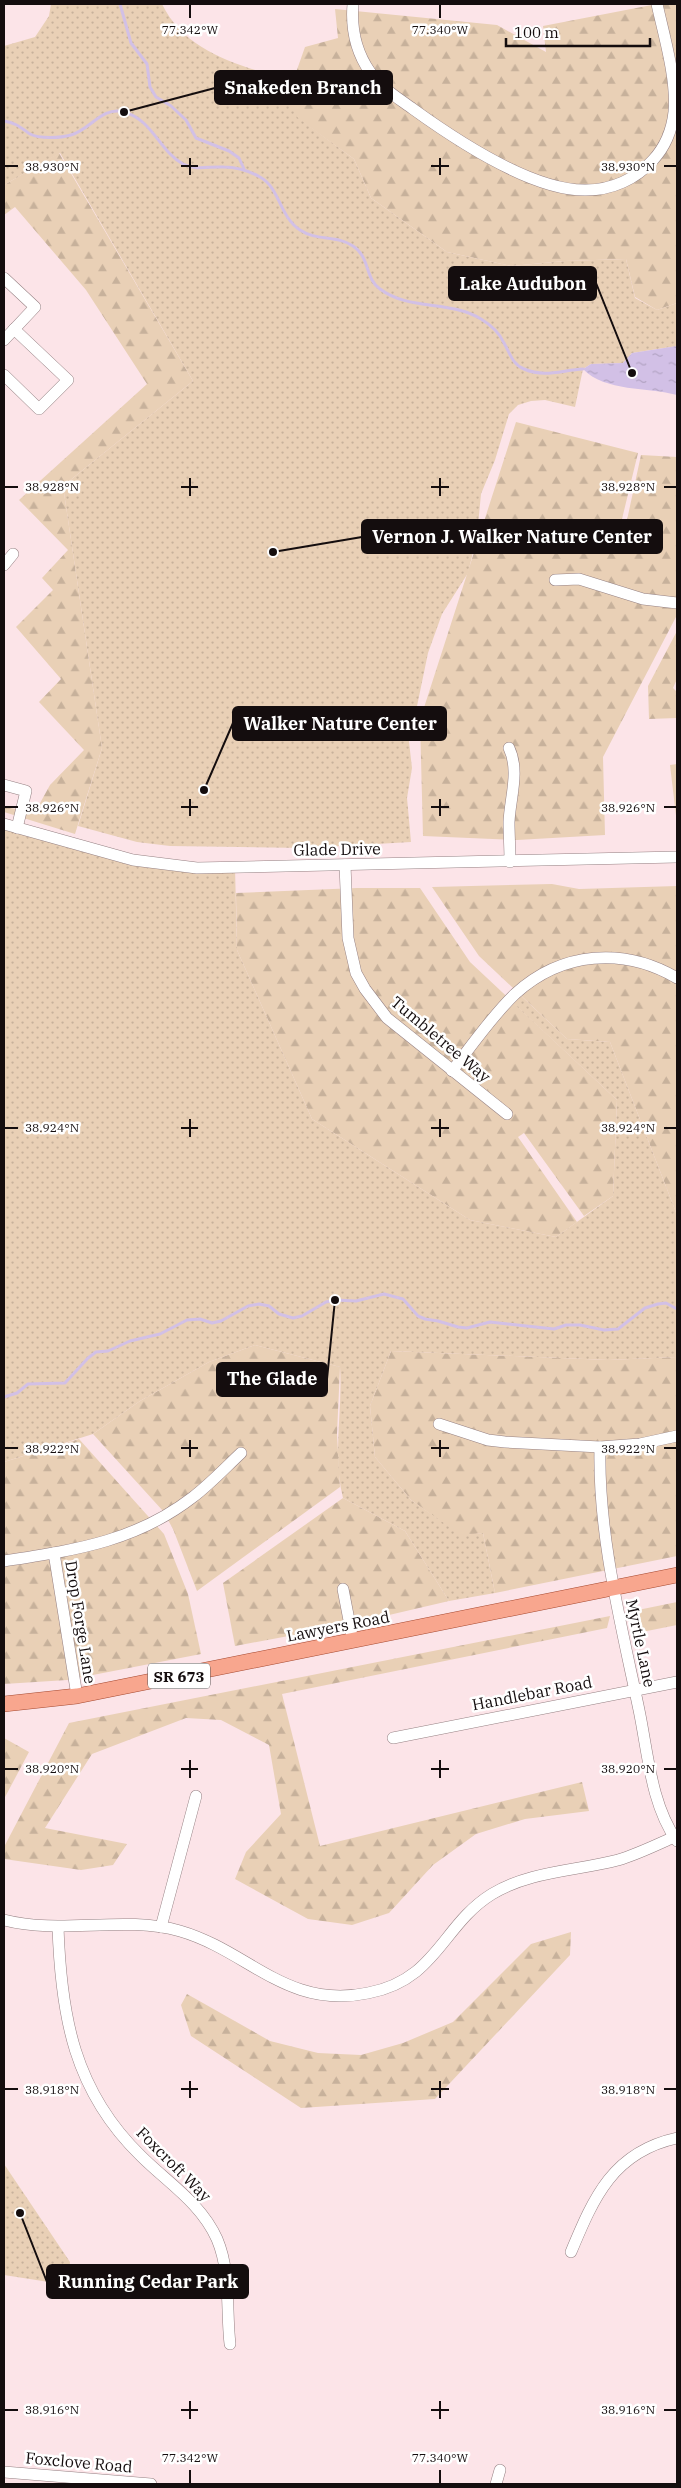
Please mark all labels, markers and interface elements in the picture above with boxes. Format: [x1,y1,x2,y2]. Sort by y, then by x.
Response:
scale bar [506,15,650,47]
text: 77.342°W [162,22,219,37]
text: 77.340°W [412,22,469,37]
text: 100 m [514,23,559,42]
callout: Snakeden Branch [215,71,392,104]
text: Snakeden Branch [224,76,382,99]
text: 38.930°N [25,159,79,174]
text: 38.930°N [601,159,655,174]
callout: Lake Audubon [449,267,596,300]
text: Lake Audubon [459,272,587,295]
text: 38.928°N [25,479,79,494]
text: 38.928°N [601,479,655,494]
callout: Vernon J. Walker Nature Center [362,520,662,553]
text: Vernon J. Walker Nature Center [372,525,652,548]
callout: Walker Nature Center [233,707,446,740]
text: Walker Nature Center [243,712,437,735]
text: 38.926°N [25,800,79,815]
text: 38.926°N [601,800,655,815]
street label: Glade Drive [293,838,381,860]
street label: Tumbletree Way [387,992,495,1087]
text: 38.924°N [25,1120,79,1135]
text: 38.924°N [601,1120,655,1135]
callout: The Glade [217,1363,327,1396]
text: The Glade [227,1367,317,1390]
text: 38.922°N [25,1441,79,1456]
text: 38.922°N [601,1441,655,1456]
street label: Drop Forge Lane [61,1559,101,1685]
street label: Myrtle Lane [622,1597,660,1689]
street label: Lawyers Road [285,1606,392,1646]
road number: SR 673 [148,1664,210,1688]
street label: Handlebar Road [470,1671,594,1714]
text: 38.920°N [25,1761,79,1776]
text: 38.920°N [601,1761,655,1776]
text: 38.918°N [25,2082,79,2097]
text: 38.918°N [601,2082,655,2097]
street label: Foxcroft Way [132,2122,216,2206]
callout: Running Cedar Park [47,2265,248,2298]
text: Running Cedar Park [58,2270,239,2293]
text: 38.916°N [25,2402,79,2417]
text: 38.916°N [601,2402,655,2417]
street label: Foxclove Road [25,2447,134,2477]
text: 77.342°W [162,2450,219,2465]
text: 77.340°W [412,2450,469,2465]

